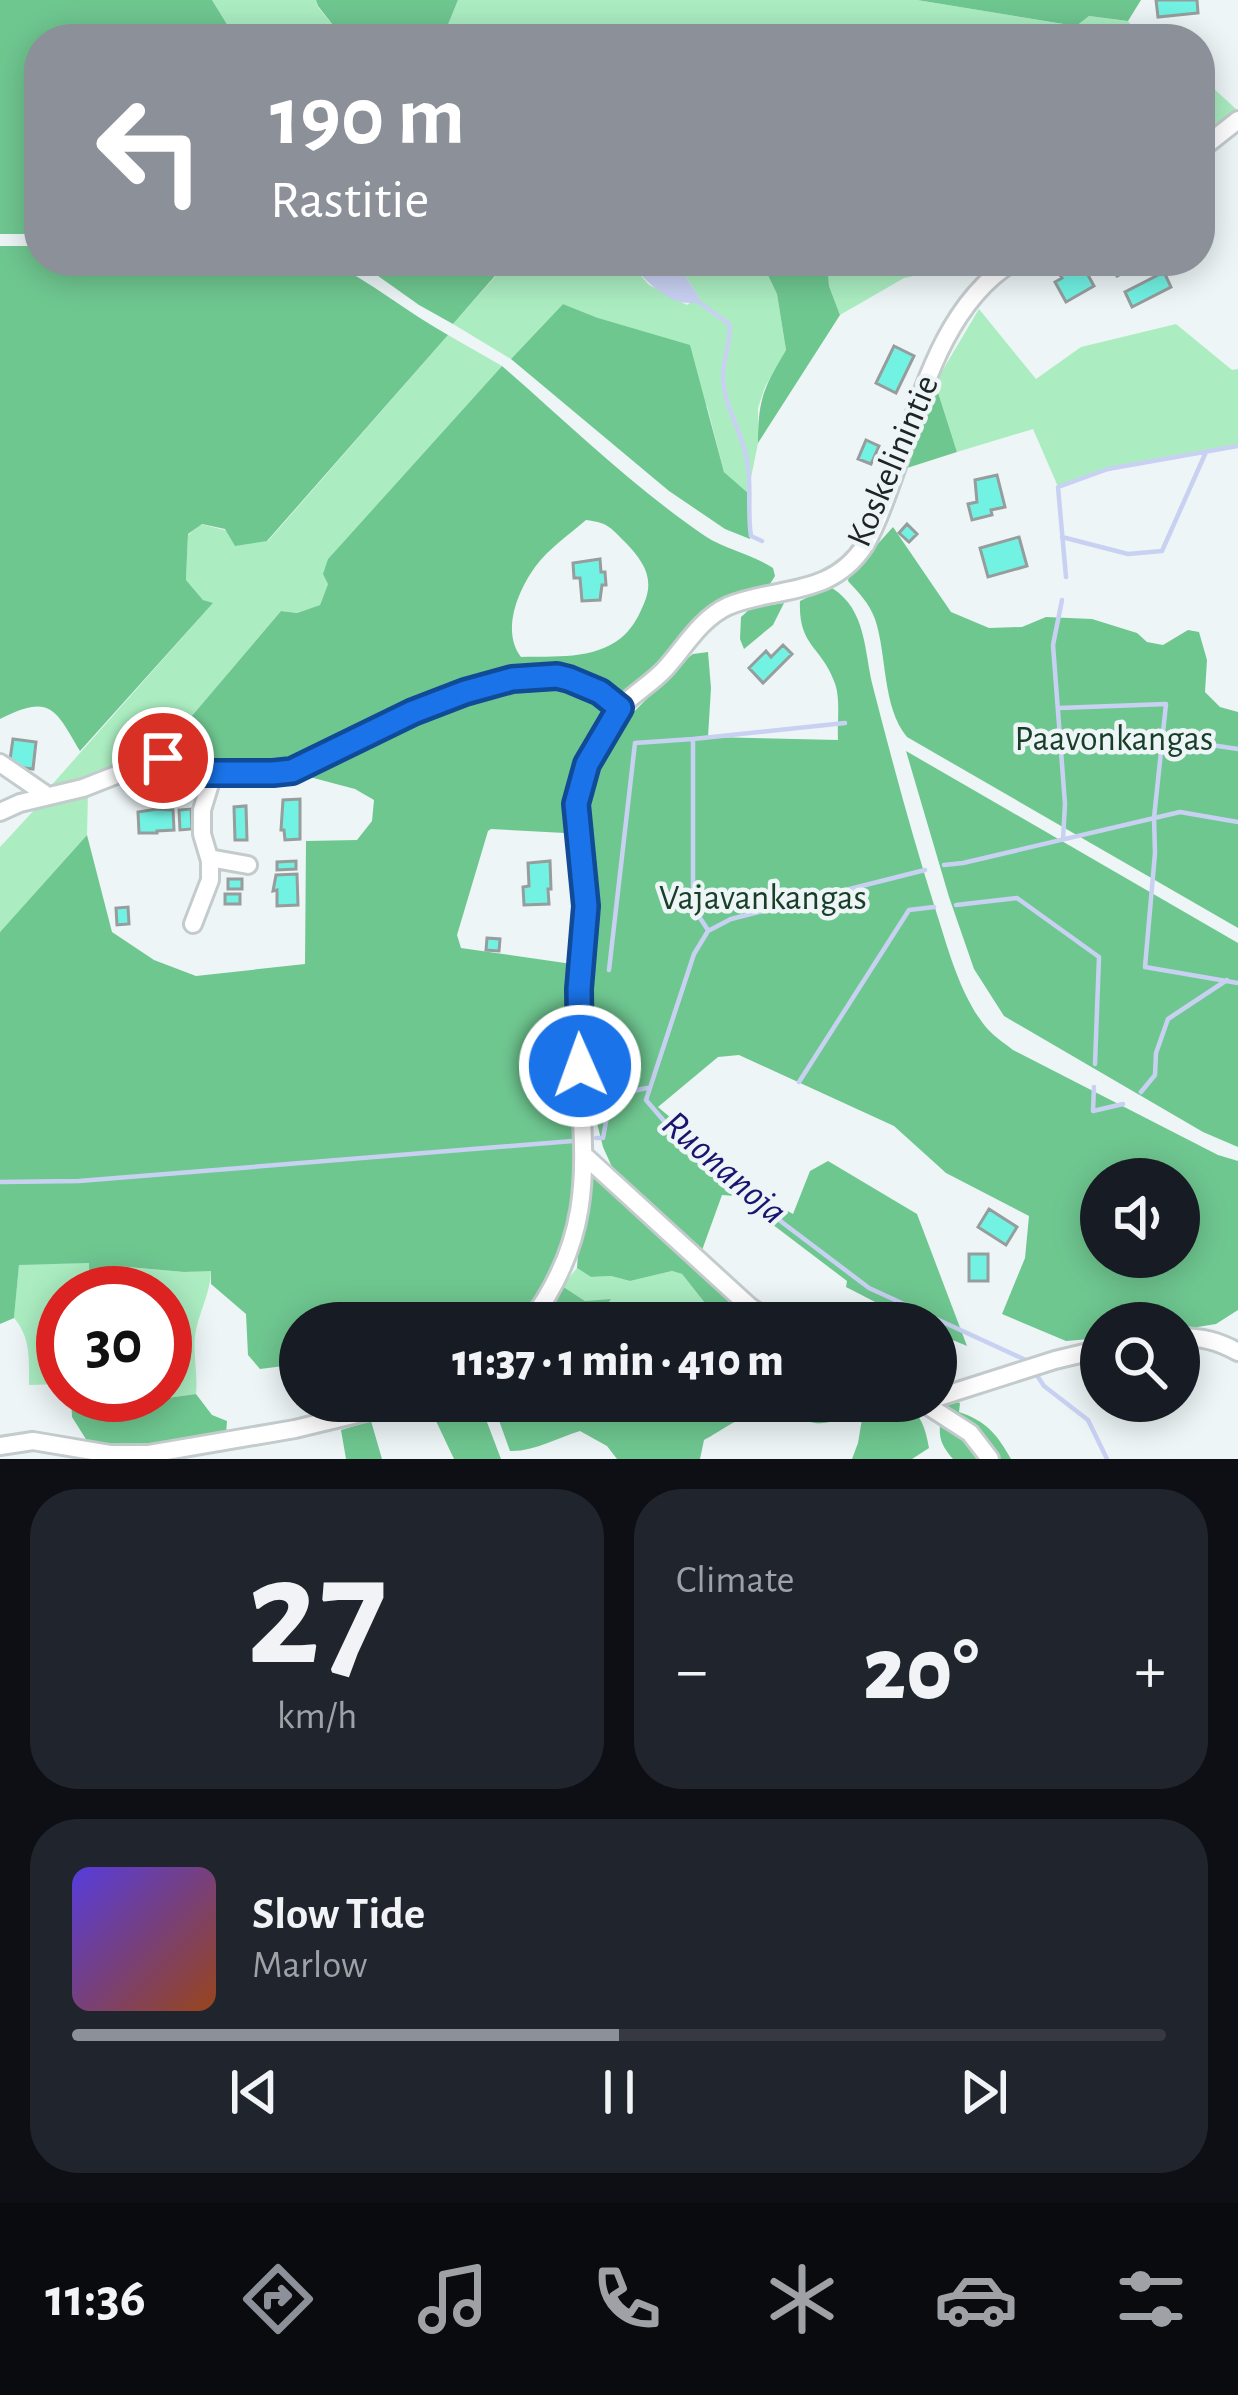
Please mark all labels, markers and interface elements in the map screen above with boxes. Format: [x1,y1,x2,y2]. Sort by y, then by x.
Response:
icon: left [72,72,228,228]
text: 190 m [270,76,465,160]
text: Rastitie [270,174,429,228]
street label: Koskelinintie [841,370,945,552]
pin [112,707,214,809]
park label: Paavonkangas [1015,721,1213,757]
icon: arrive [130,725,196,791]
park label: Vajavankangas [659,880,867,916]
position arrow [517,1003,643,1129]
water label: Ruonanoja [655,1104,793,1232]
map controls [1080,1158,1200,1422]
button: sound [1080,1158,1200,1278]
speed limit sign: 30 [36,1266,192,1422]
button: search [1080,1302,1200,1422]
text: 11:37 · 1 min · 410 m [452,1339,784,1384]
text: 27 [247,1537,387,1693]
text: Climate [676,1561,794,1600]
text: 20° [863,1626,979,1716]
text: − [676,1638,708,1704]
text: + [1134,1638,1166,1704]
text: km/h [277,1697,357,1736]
text: Slow Tide [252,1892,425,1937]
text: Marlow [252,1946,367,1985]
icon: previous [221,2059,287,2125]
icon: pause [586,2059,652,2125]
icon: next [951,2059,1017,2125]
icon: directions [236,2257,320,2341]
icon: music [411,2257,495,2341]
icon: phone [585,2257,669,2341]
icon: climate [760,2257,844,2341]
icon: car [934,2257,1018,2341]
icon: filters [1109,2257,1193,2341]
text: 11:36 [45,2272,146,2326]

